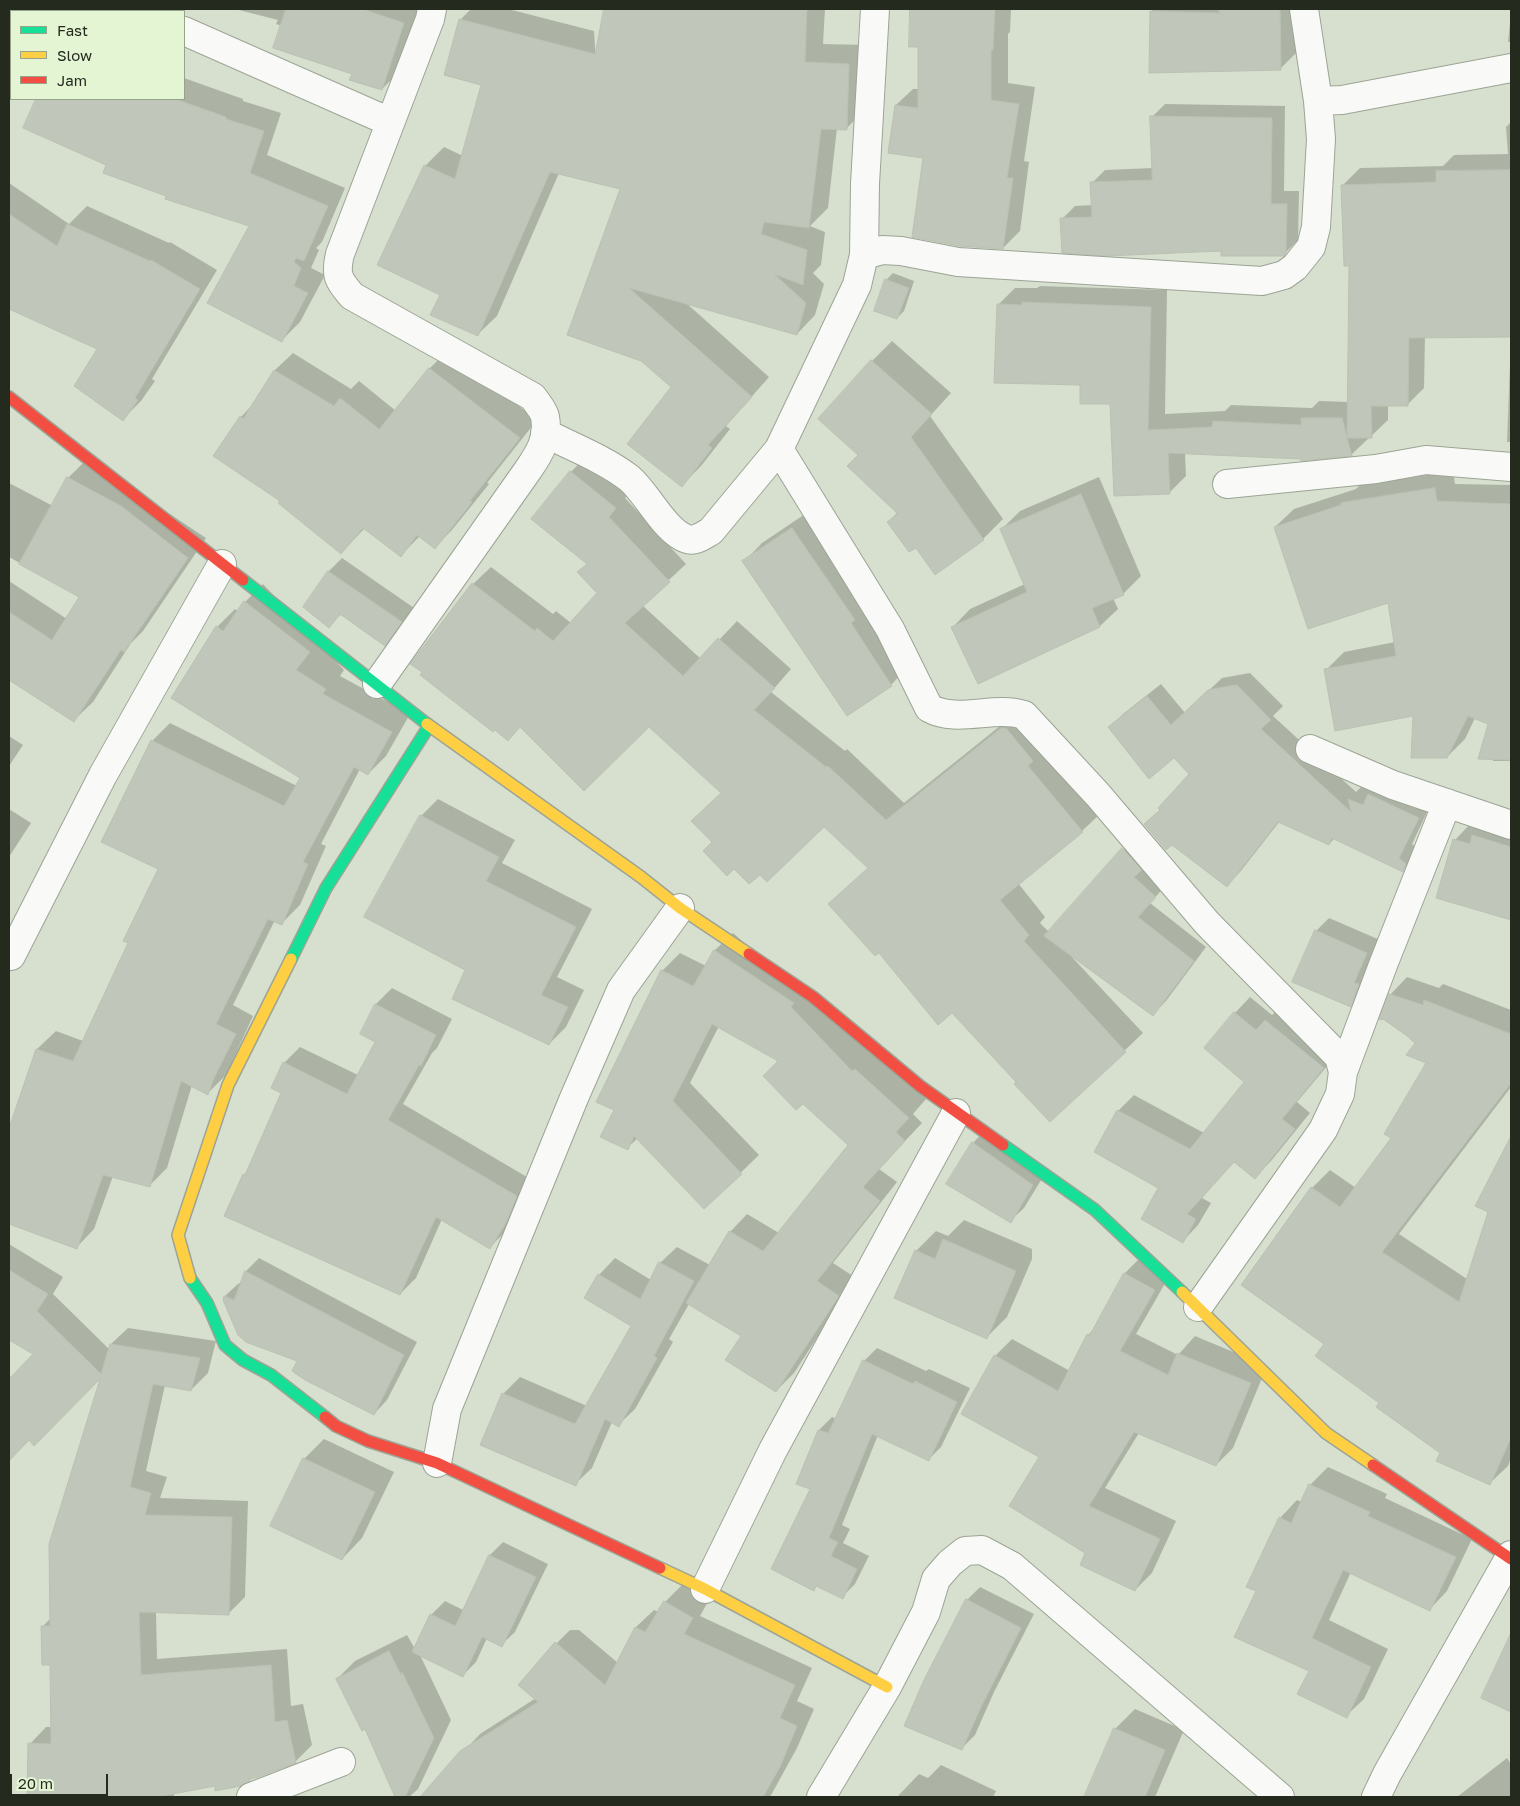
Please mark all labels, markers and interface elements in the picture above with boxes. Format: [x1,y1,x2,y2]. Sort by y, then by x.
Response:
legend [10,10,185,100]
text: Fast [57,21,88,39]
text: Slow [57,46,92,64]
text: Jam [57,71,87,89]
scale bar [12,1764,110,1796]
text: 20 m [18,1774,53,1792]

